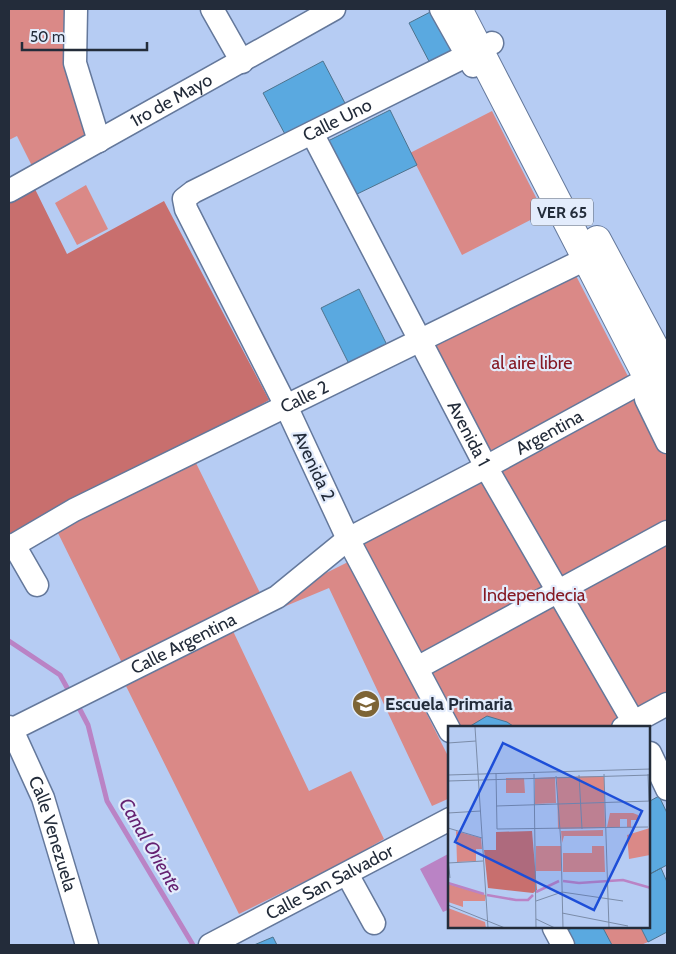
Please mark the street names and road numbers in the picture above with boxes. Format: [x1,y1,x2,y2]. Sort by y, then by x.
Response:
street label: 1ro de Mayo [127,68,216,132]
street label: Calle Uno [299,94,376,146]
road number: VER 65 [531,198,593,226]
street label: Calle 2 [277,376,332,418]
street label: Avenida 1 [443,397,495,470]
street label: Argentina [512,405,587,460]
street label: Avenida 2 [288,428,340,504]
street label: Calle Argentina [127,608,240,679]
street label: Calle Venezuela [23,773,81,894]
street label: Calle San Salvador [262,840,397,925]

